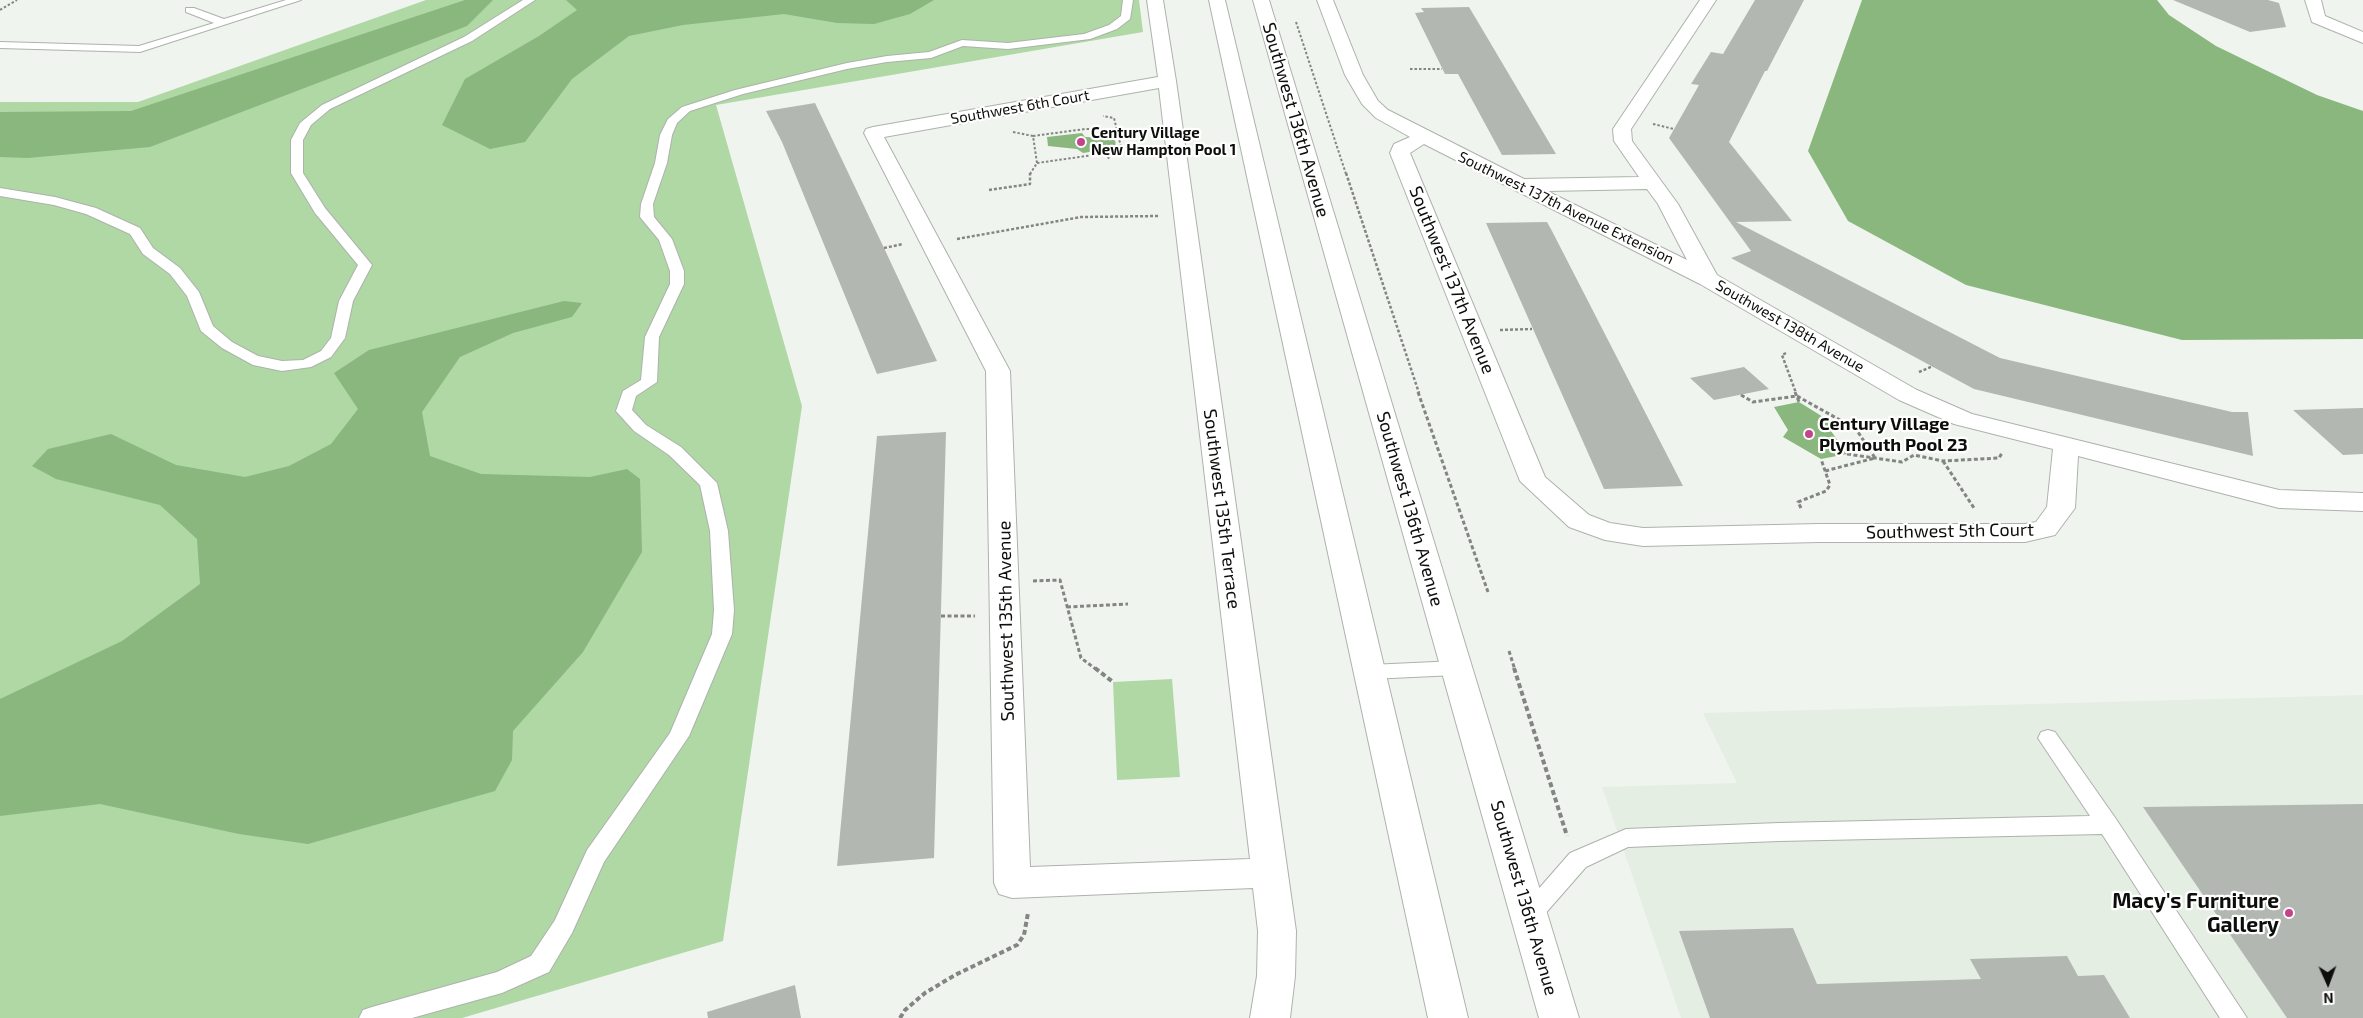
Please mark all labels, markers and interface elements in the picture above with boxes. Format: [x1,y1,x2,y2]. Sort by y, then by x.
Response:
street label: Southwest 136th Avenue [1258,20,1334,220]
street label: Southwest 6th Court [949,86,1091,128]
place label: Century Village New Hampton Pool 1 [1091,124,1236,159]
marker: Century Village New Hampton Pool 1 [1075,136,1087,148]
street label: Southwest 137th Avenue Extension [1455,148,1677,268]
street label: Southwest 137th Avenue [1404,183,1500,377]
street label: Southwest 138th Avenue [1713,276,1867,376]
street label: Southwest 135th Terrace [1199,408,1245,610]
street label: Southwest 136th Avenue [1372,409,1448,609]
place label: Century Village Plymouth Pool 23 [1819,413,1968,456]
marker: Century Village Plymouth Pool 23 [1803,428,1815,440]
street label: Southwest 5th Court [1866,519,2034,543]
street label: Southwest 135th Avenue [993,520,1019,722]
street label: Southwest 136th Avenue [1486,798,1562,998]
place label: Macy's Furniture Gallery [2112,888,2279,938]
marker: Macy's Furniture Gallery [2283,907,2295,919]
north arrow [2303,958,2353,1008]
text: N [2323,990,2334,1007]

